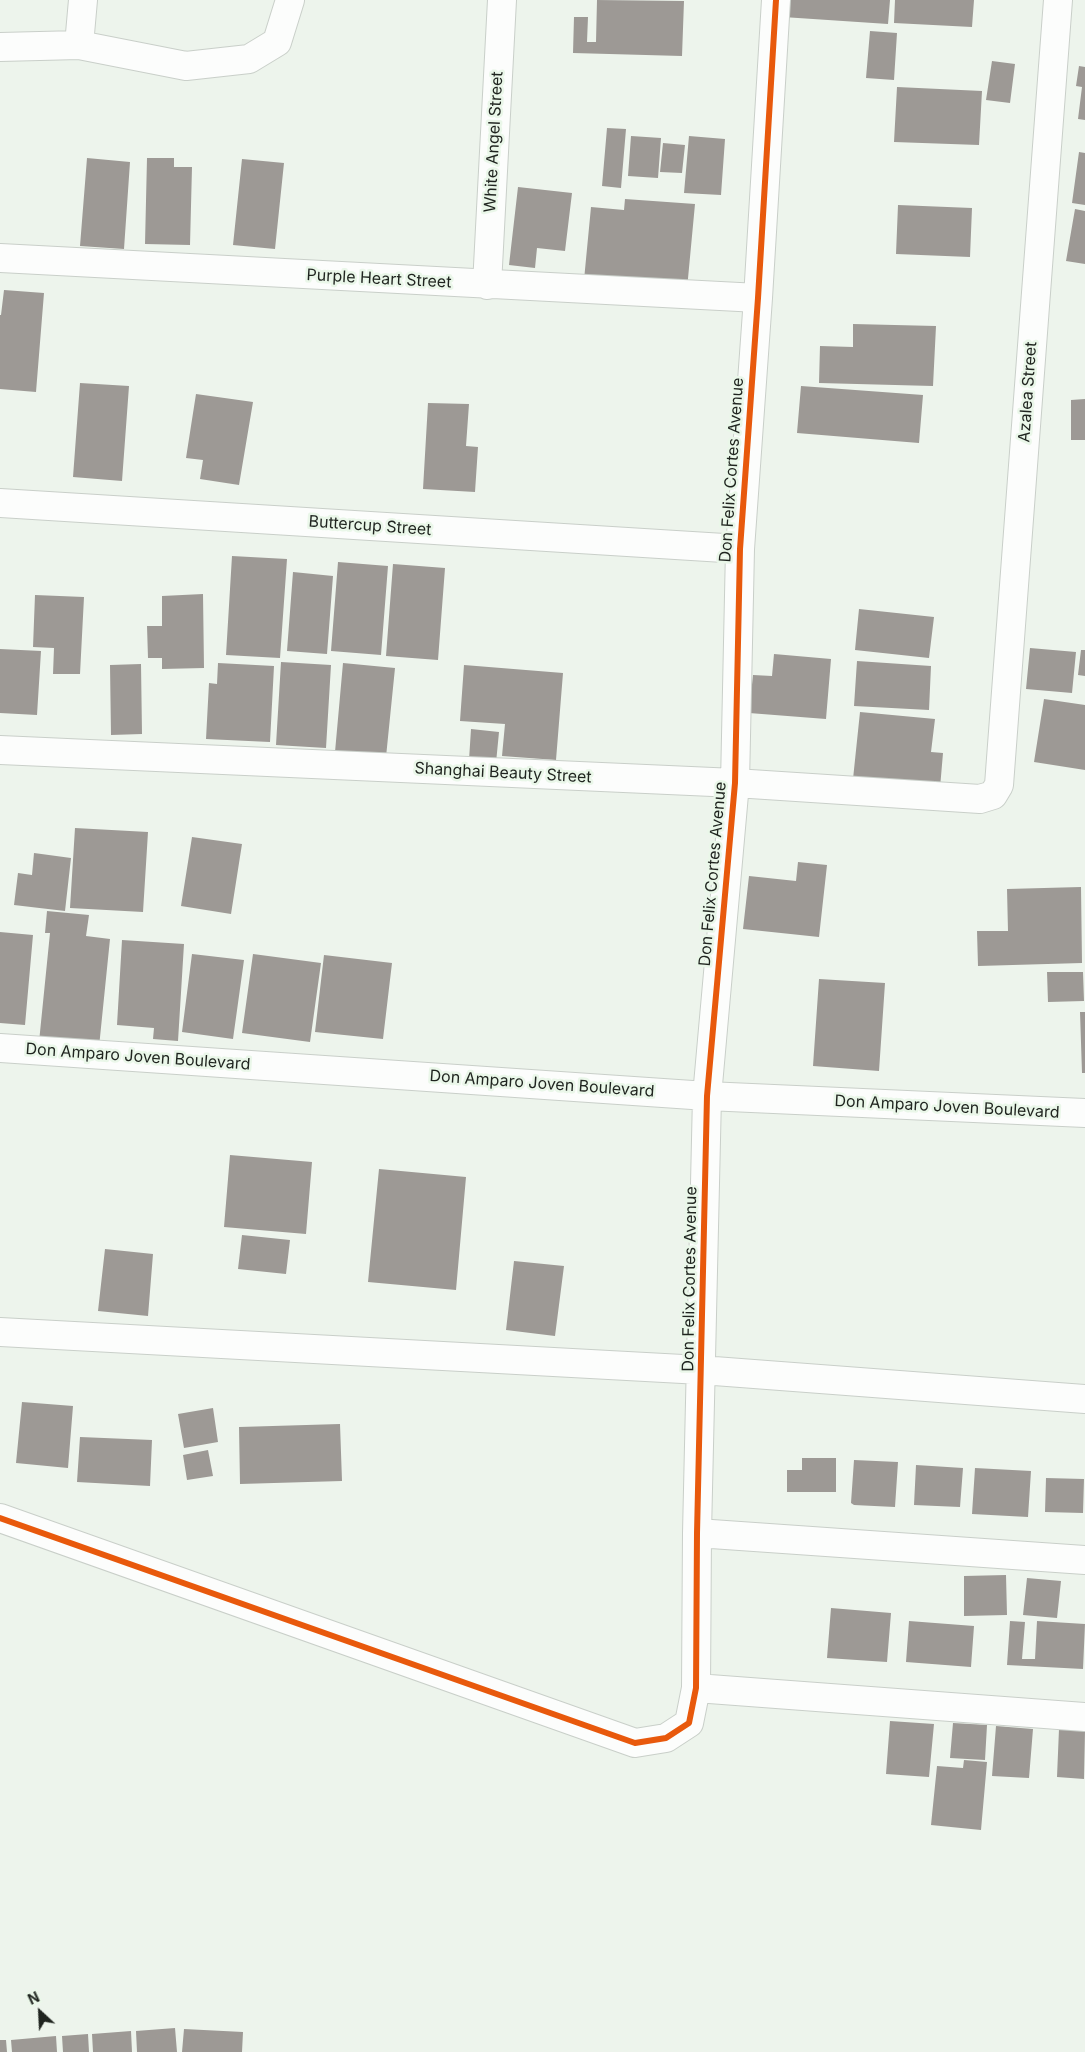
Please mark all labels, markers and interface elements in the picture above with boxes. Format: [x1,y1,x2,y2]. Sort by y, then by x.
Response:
street label: White Angel Street [481,71,507,213]
street label: Purple Heart Street [306,266,452,292]
street label: Azalea Street [1015,341,1041,443]
street label: Don Felix Cortes Avenue [716,377,748,563]
street label: Buttercup Street [308,512,432,540]
street label: Shanghai Beauty Street [414,759,592,787]
street label: Don Felix Cortes Avenue [695,781,731,967]
street label: Don Amparo Joven Boulevard [25,1040,251,1074]
street label: Don Amparo Joven Boulevard [429,1067,655,1101]
street label: Don Amparo Joven Boulevard [834,1092,1060,1122]
street label: Don Felix Cortes Avenue [679,1186,701,1372]
north arrow [15,1987,65,2037]
text: N [25,1988,42,2008]

